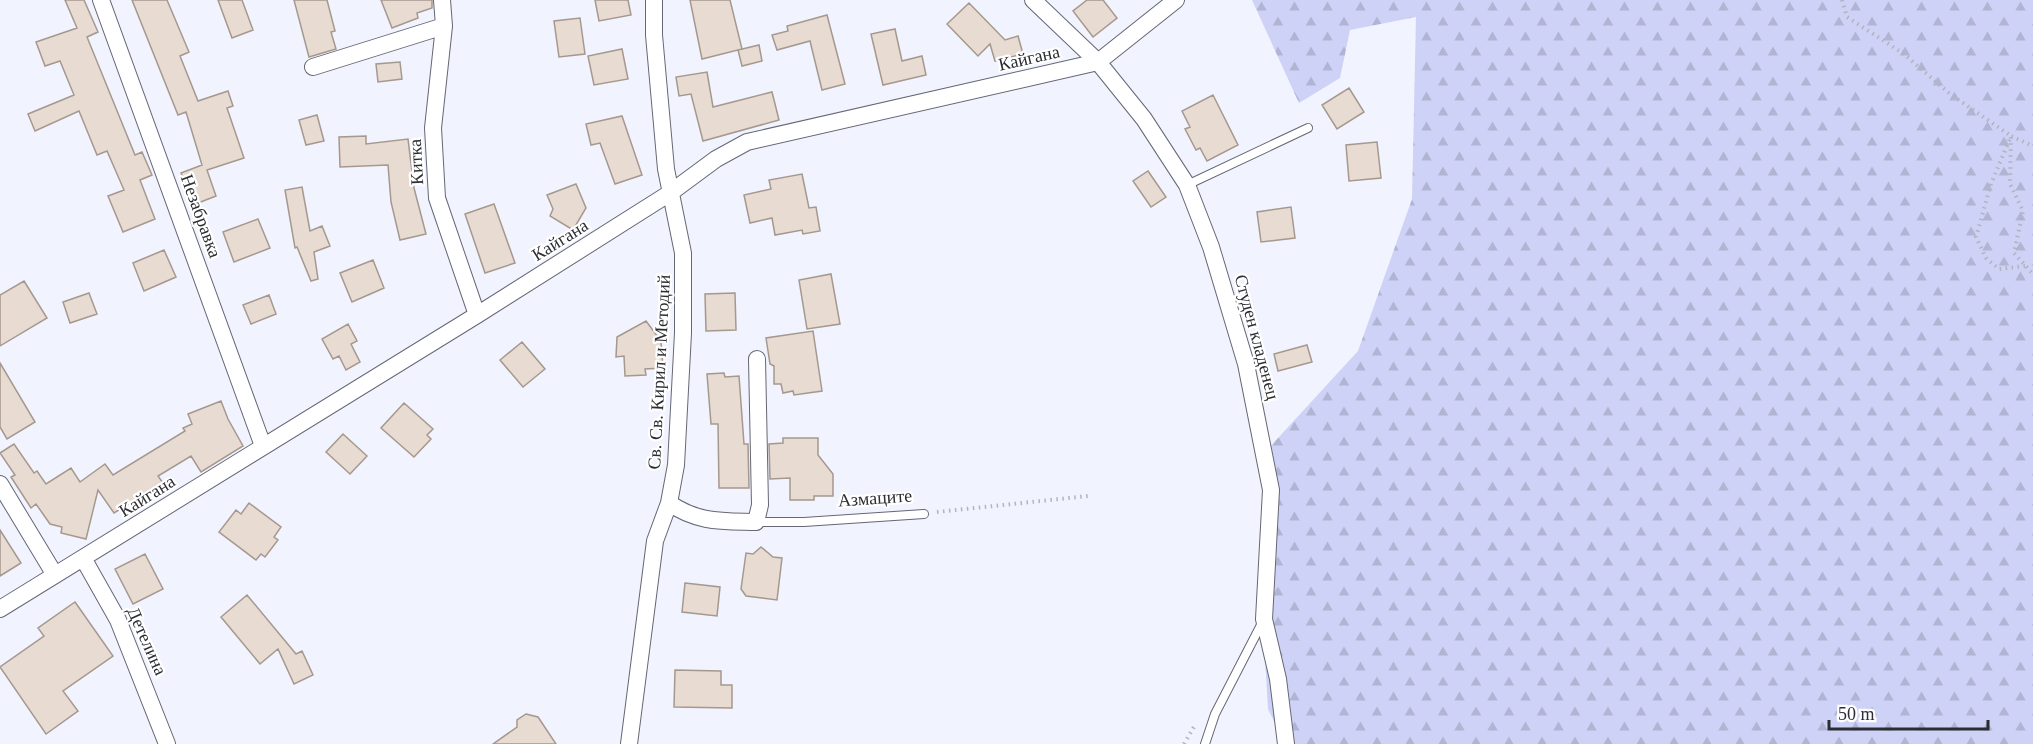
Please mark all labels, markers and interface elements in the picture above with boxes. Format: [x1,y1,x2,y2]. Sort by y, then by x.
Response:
street label: Кайгана [996,41,1062,75]
street label: Китка [405,139,427,185]
street label: Незабравка [177,172,225,260]
street label: Кайгана [528,215,592,265]
street label: Студен кладенец [1231,272,1283,402]
street label: Св. Св. Кирил и Методий [644,274,674,470]
street label: Кайгана [115,471,179,521]
street label: Азмаците [837,485,913,511]
street label: Детелина [123,604,171,678]
scale bar [1829,693,1988,731]
text: 50 m [1838,704,1875,724]

